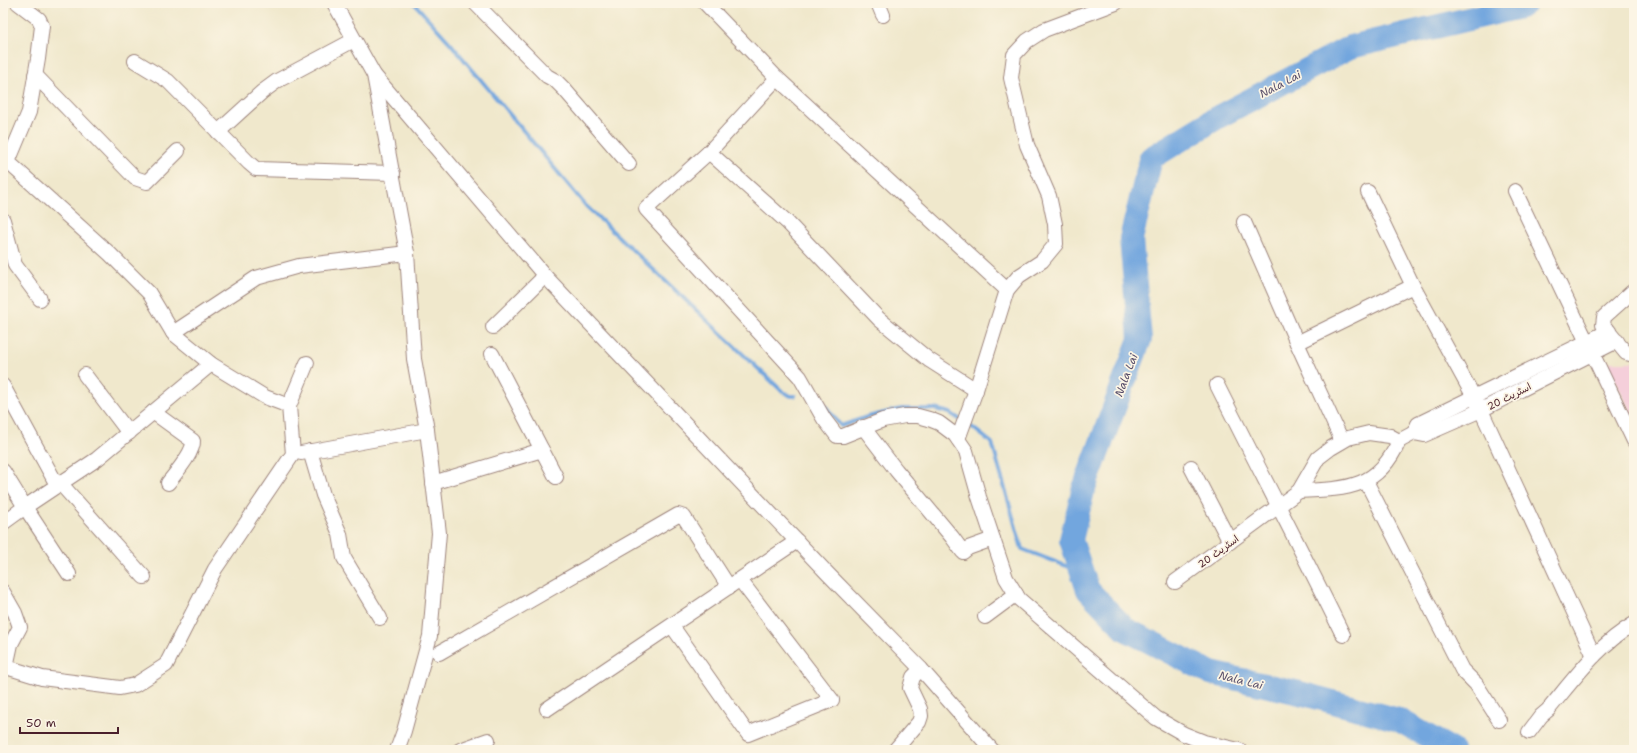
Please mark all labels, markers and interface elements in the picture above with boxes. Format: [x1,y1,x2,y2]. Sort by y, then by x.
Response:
water label: Nala Lai [1257,67,1304,102]
water label: Nala Lai [1111,351,1142,399]
street label: اسٹریٹ 20 [1485,380,1533,413]
street label: اسٹریٹ 20 [1195,532,1241,571]
water label: Nala Lai [1217,668,1265,693]
scale bar [20,709,118,735]
text: 50 m [26,715,56,731]

